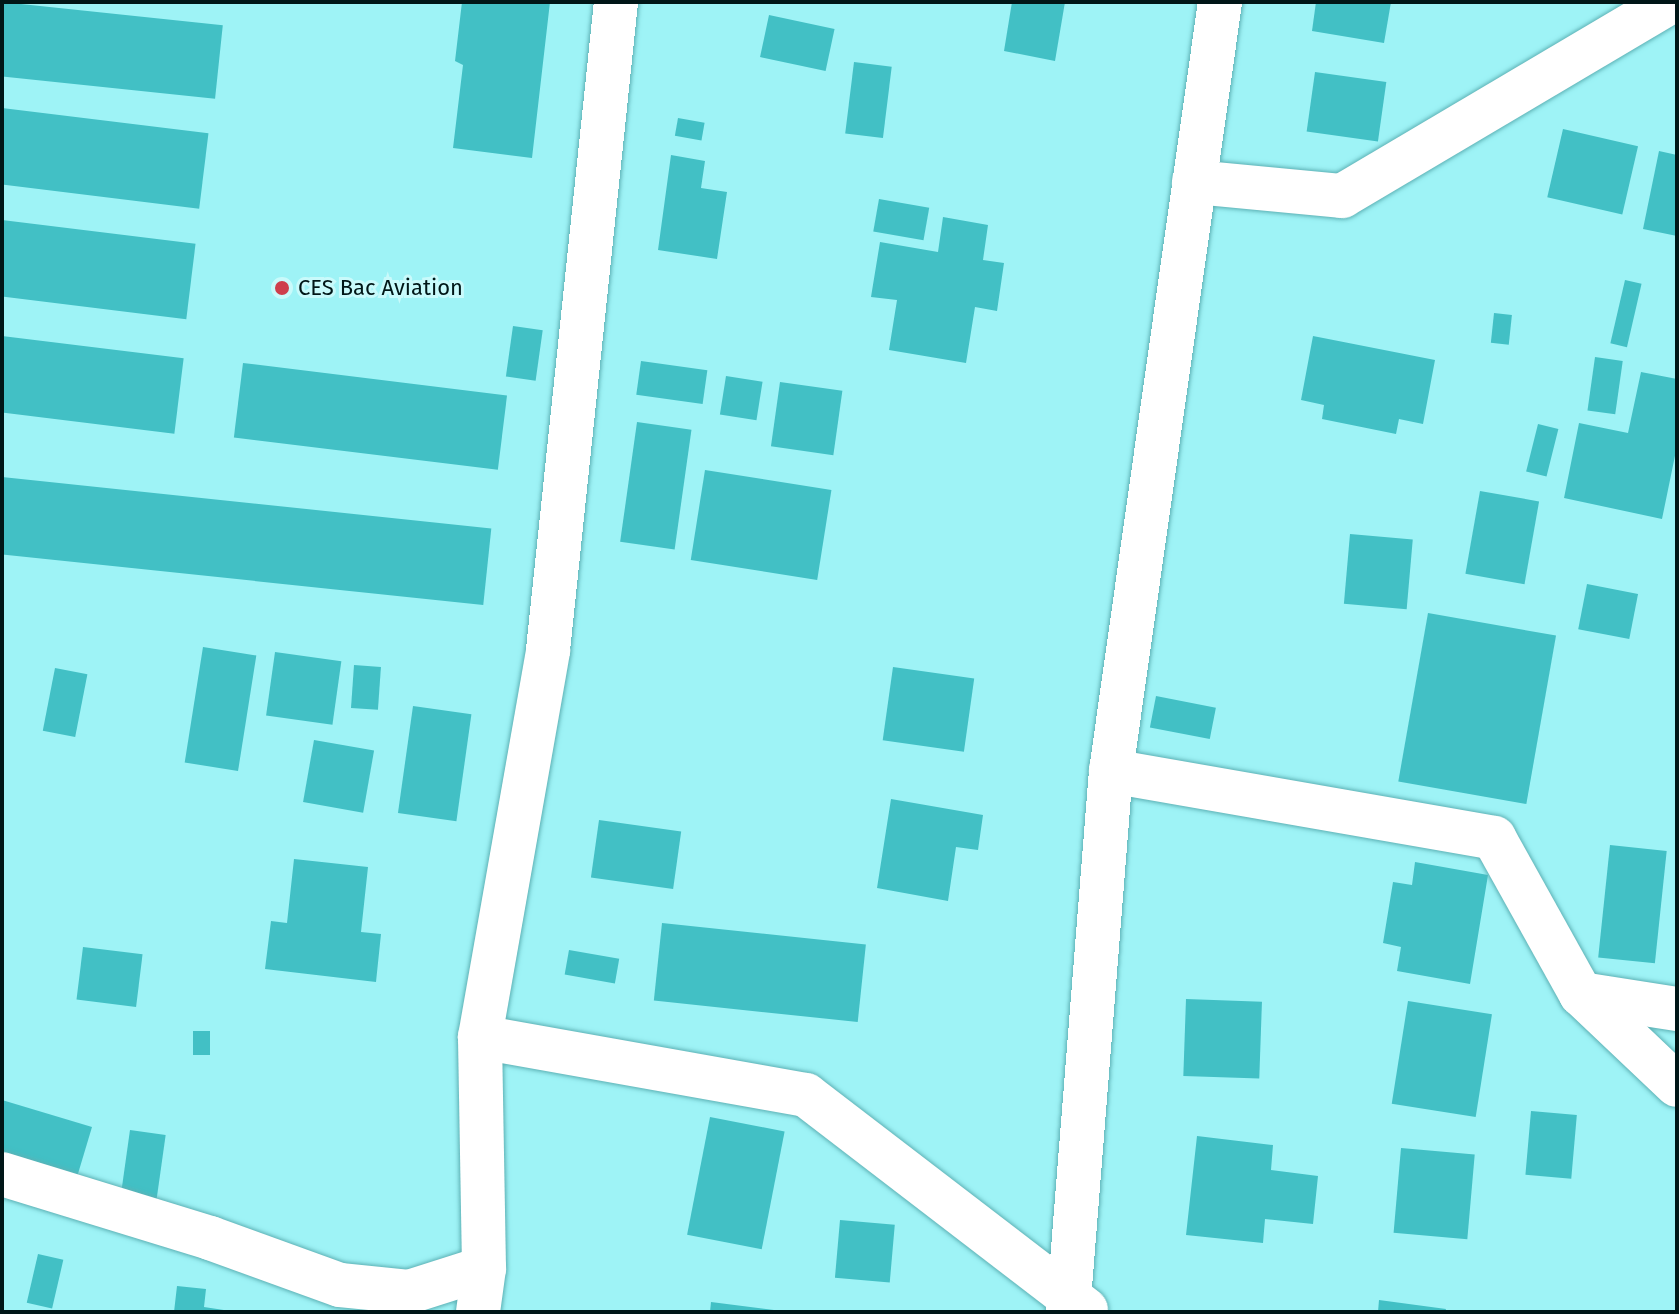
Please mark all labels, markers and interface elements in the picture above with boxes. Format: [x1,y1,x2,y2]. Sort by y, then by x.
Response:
place label: CES Bac Aviation [298,275,463,301]
marker: CES Bac Aviation [273,279,291,297]

